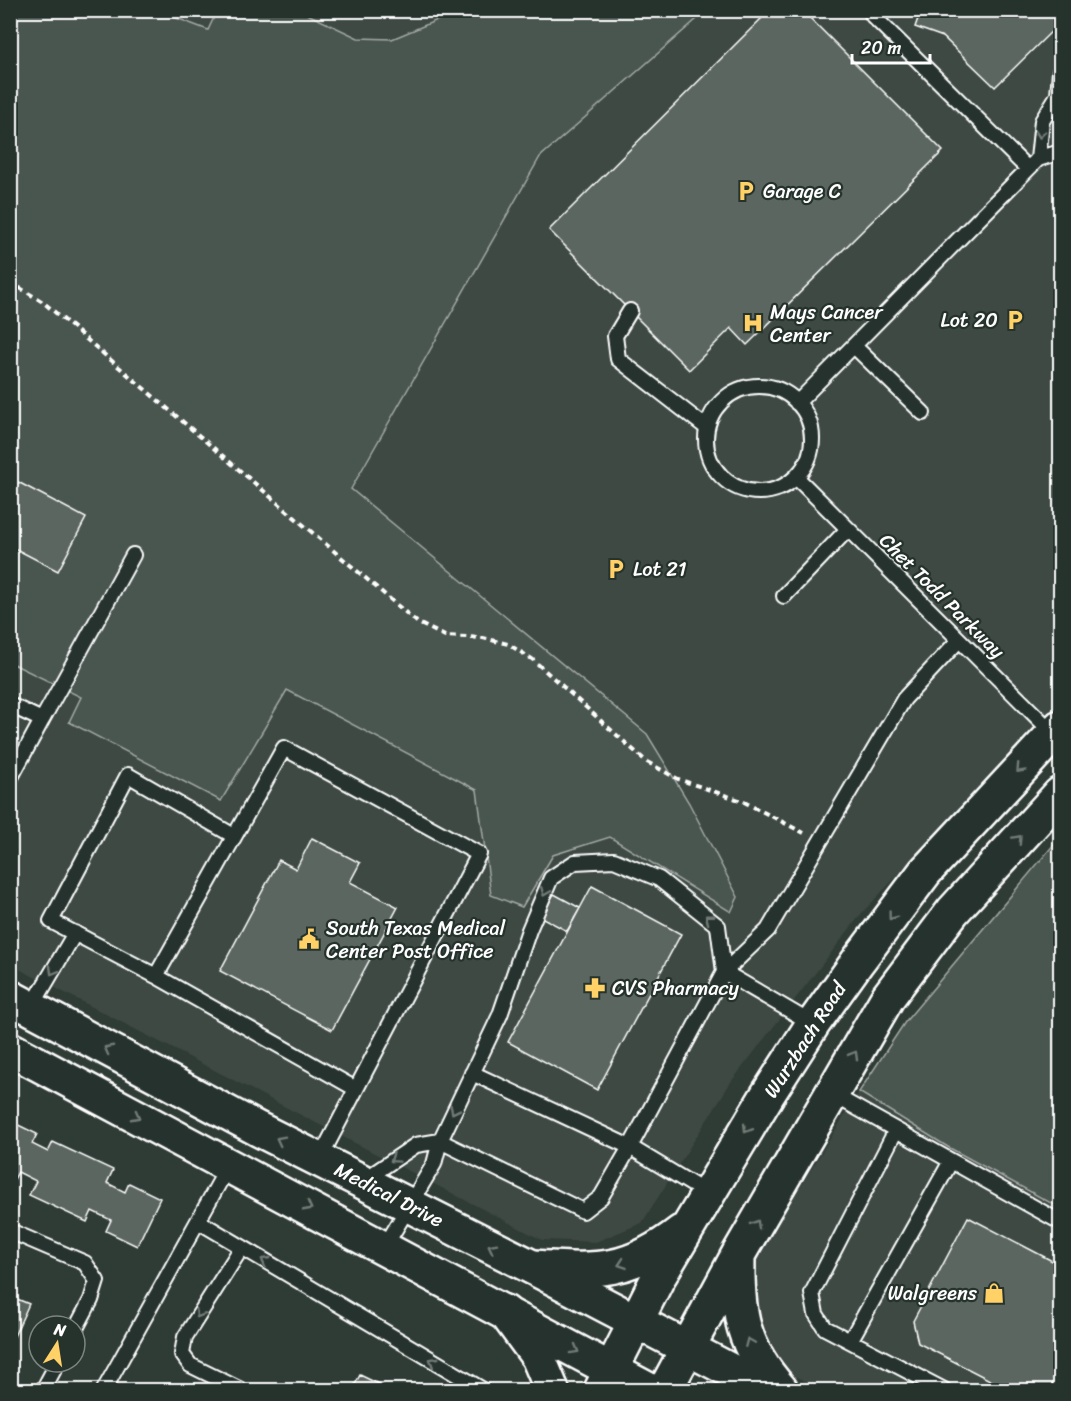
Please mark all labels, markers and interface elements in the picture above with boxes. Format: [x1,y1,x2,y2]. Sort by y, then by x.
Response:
scale bar [852,27,930,65]
text: 20 m [861,32,901,64]
one-way arrow [1035,129,1047,138]
place label: Garage C [763,174,842,209]
parking icon: Garage C [734,179,758,203]
place label: Mays Cancer Center [770,295,884,353]
place label: Lot 20 [940,303,998,338]
parking icon: Lot 20 [1003,308,1027,332]
hospital icon: Mays Cancer Center [741,311,765,335]
street label: Chet Todd Parkway [871,525,1014,668]
place label: Lot 21 [633,552,686,587]
parking icon: Lot 21 [604,557,628,581]
one-way arrow [1016,762,1027,773]
one-way arrow [1010,836,1021,847]
one-way arrow [540,885,552,896]
one-way arrow [888,909,899,920]
place label: South Texas Medical Center Post Office [326,911,506,969]
one-way arrow [705,915,716,926]
public building icon: South Texas Medical Center Post Office [297,927,321,951]
one-way arrow [49,965,61,975]
place label: CVS Pharmacy [612,971,739,1006]
street label: Wurzbach Road [754,974,857,1105]
pharmacy icon: CVS Pharmacy [583,976,607,1000]
one-way arrow [104,1045,114,1056]
one-way arrow [847,1051,858,1061]
one-way arrow [450,1104,462,1115]
one-way arrow [130,1109,140,1120]
one-way arrow [743,1123,755,1133]
one-way arrow [276,1136,287,1147]
street label: Medical Drive [328,1152,450,1238]
one-way arrow [390,1152,401,1163]
one-way arrow [302,1200,313,1211]
one-way arrow [749,1220,760,1230]
one-way arrow [487,1242,498,1254]
one-way arrow [261,1257,271,1268]
one-way arrow [617,1257,627,1270]
place label: Walgreens [888,1276,978,1311]
shop icon: Walgreens [982,1281,1006,1305]
one-way arrow [196,1308,207,1319]
north arrow [27,1314,87,1374]
text: N [51,1314,69,1345]
one-way arrow [744,1337,756,1348]
one-way arrow [569,1343,579,1354]
one-way arrow [429,1356,439,1368]

